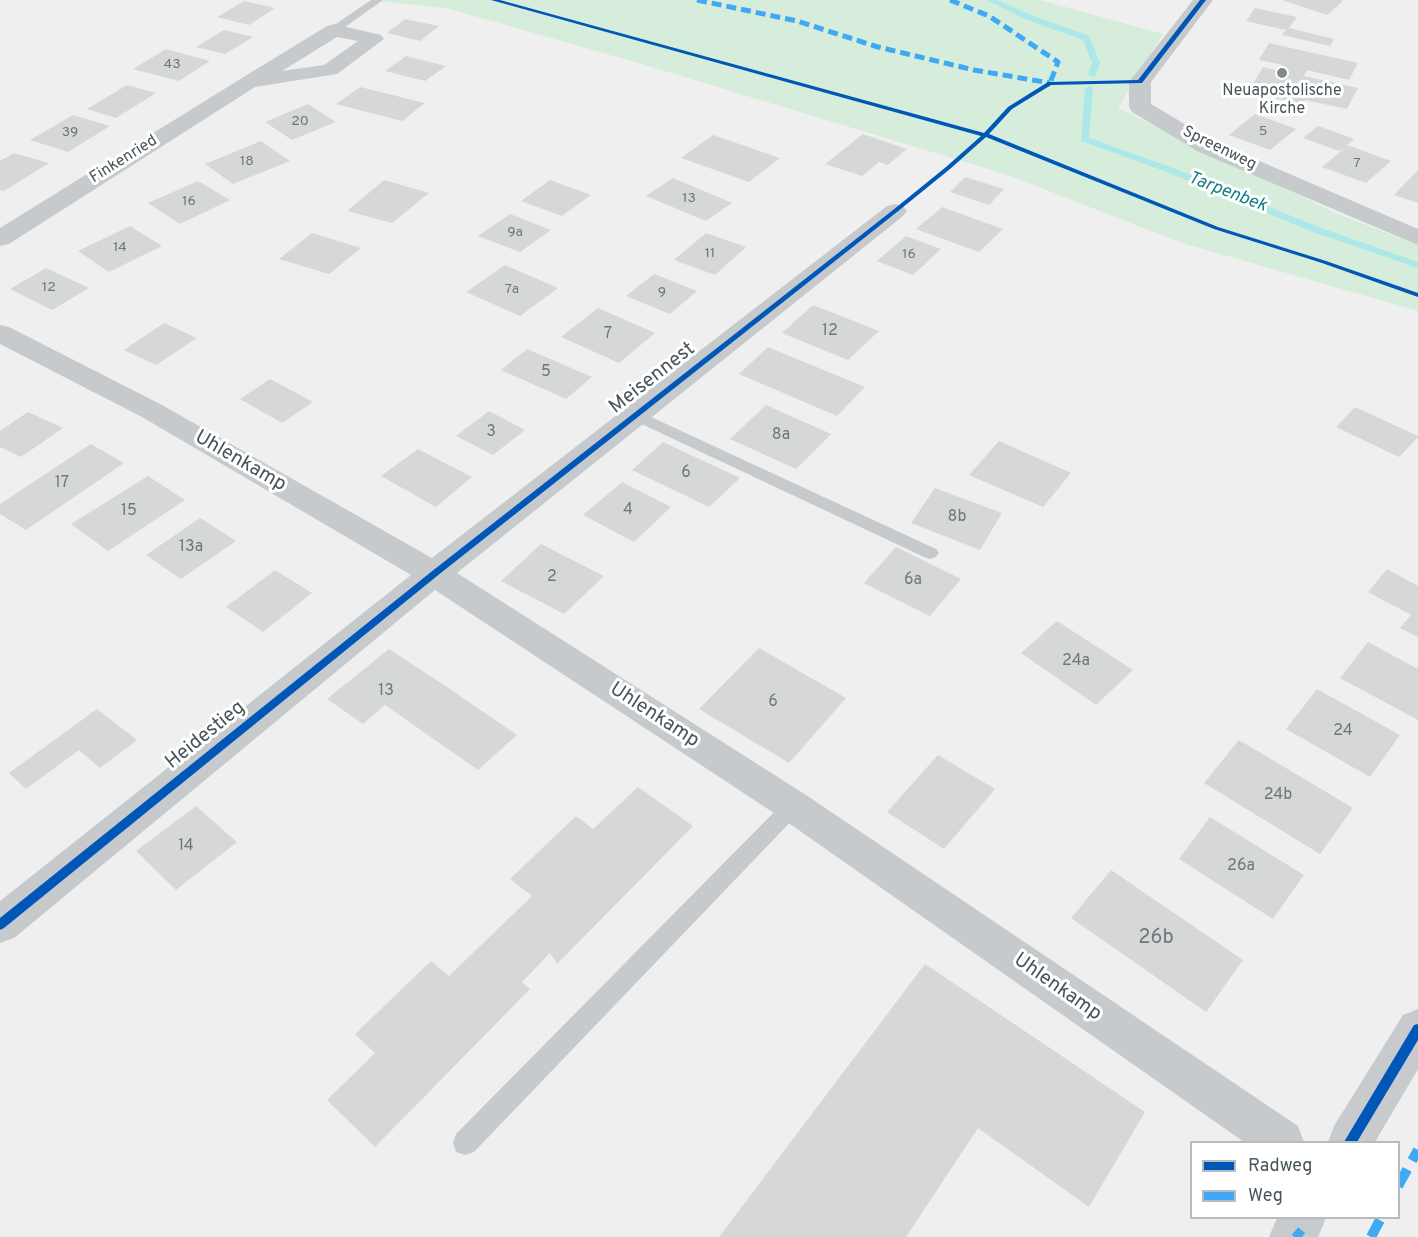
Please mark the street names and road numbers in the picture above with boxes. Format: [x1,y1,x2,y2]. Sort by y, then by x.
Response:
street label: Spreenweg [1179,123,1259,175]
street label: Finkenried [87,132,161,188]
street label: Meisennest [605,338,701,420]
street label: Uhlenkamp [190,426,290,498]
street label: Uhlenkamp [605,678,703,754]
street label: Heidestieg [161,697,251,775]
street label: Uhlenkamp [1008,949,1106,1027]

